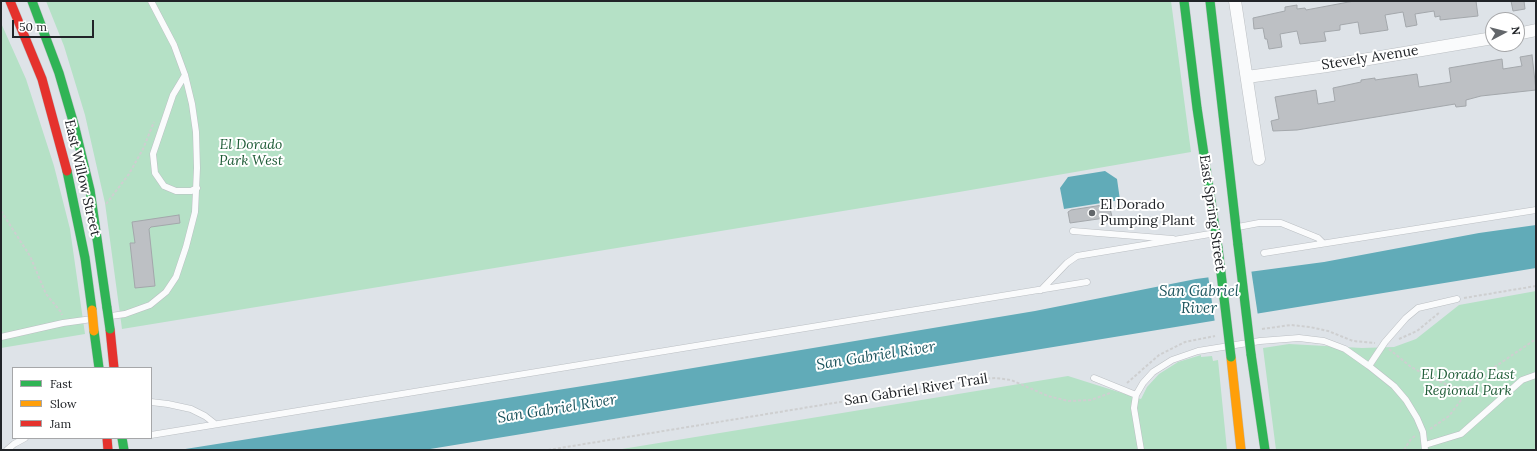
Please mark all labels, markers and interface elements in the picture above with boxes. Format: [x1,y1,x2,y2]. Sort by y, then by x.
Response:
scale bar [14,12,96,38]
north arrow [1485,12,1525,52]
text: 50 m [19,19,47,34]
text: N [1508,26,1523,36]
street label: Stevely Avenue [1320,42,1420,74]
street label: East Willow Street [60,118,104,238]
park label: El Dorado Park West [219,137,283,170]
street label: East Spring Street [1196,154,1228,272]
place label: El Dorado Pumping Plant [1100,197,1195,230]
marker: El Dorado Pumping Plant [1087,208,1097,218]
water label: San Gabriel River [1159,283,1239,318]
water label: San Gabriel River [815,338,937,374]
legend [12,367,152,439]
park label: El Dorado East Regional Park [1421,367,1515,400]
street label: San Gabriel River Trail [843,370,989,410]
text: Fast [50,376,73,391]
water label: San Gabriel River [496,391,618,427]
text: Slow [50,396,77,411]
text: Jam [50,416,71,431]

